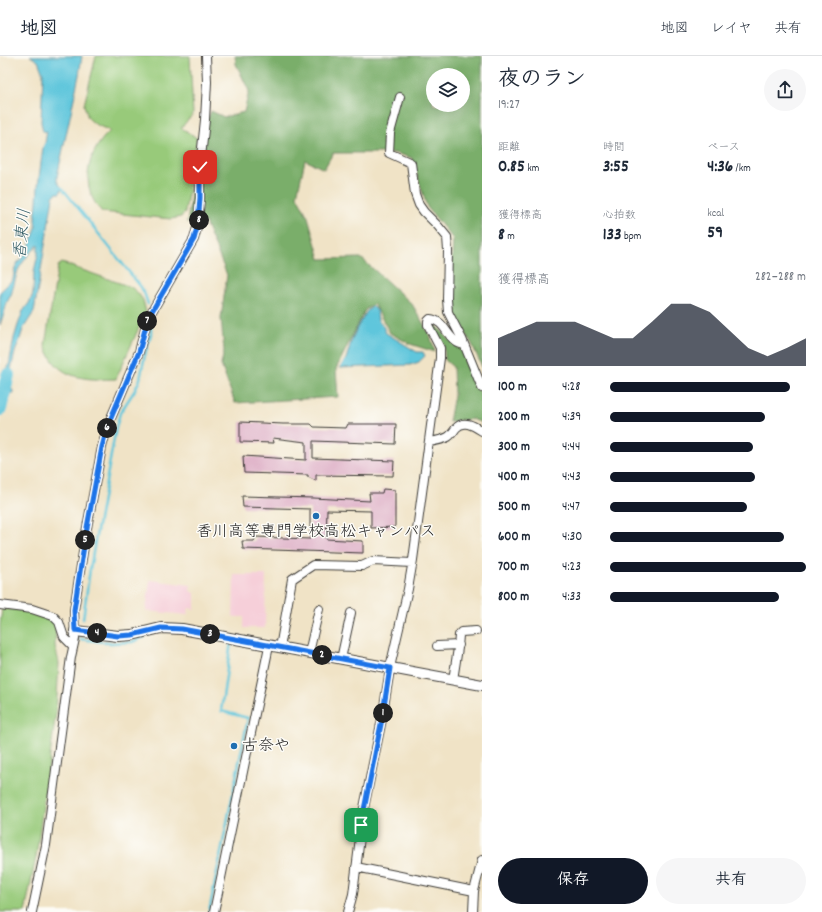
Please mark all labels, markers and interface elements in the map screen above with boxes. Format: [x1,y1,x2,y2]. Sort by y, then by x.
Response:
text: 地図 [20,17,58,44]
text: 地図 [661,19,689,39]
text: レイヤ [711,19,752,39]
text: 共有 [774,19,802,39]
text: 夜のラン [498,65,586,96]
map controls [426,68,470,112]
button: layers [426,68,470,112]
button: share [764,69,806,111]
text: 19:27 [498,96,520,115]
text: 距離 [498,140,520,156]
text: 時間 [603,140,625,156]
text: ペース [707,140,740,156]
pin [183,150,217,184]
icon: check [189,156,211,178]
text: 0.85 [498,156,525,180]
text: 3:55 [603,156,629,180]
text: 4:36 [707,156,733,180]
text: km [525,161,539,177]
text: /km [733,161,751,177]
text: kcal [707,206,724,222]
water label: 香東川 [9,207,39,261]
text: 獲得標高 [498,208,542,224]
text: 心拍数 [603,208,636,224]
pin: 8 [189,210,209,230]
text: 8 [197,212,201,228]
text: 59 [707,222,723,246]
text: 8 [498,224,505,248]
text: 133 [603,224,621,248]
text: m [505,229,515,245]
text: bpm [621,229,641,245]
text: 282–288 m [755,268,806,287]
text: 獲得標高 [498,271,550,290]
pin: 7 [137,311,157,331]
text: 7 [145,313,149,329]
text: 100 m [498,378,527,397]
text: 4:28 [562,378,580,397]
text: 200 m [498,408,530,427]
text: 4:39 [562,408,581,427]
pin: 6 [97,418,117,438]
text: 6 [104,420,110,436]
text: 300 m [498,438,530,457]
text: 4:44 [562,438,580,457]
text: 400 m [498,468,529,487]
text: 4:43 [562,468,581,487]
text: 500 m [498,498,530,517]
text: 4:47 [562,498,580,517]
marker: 香川高等専門学校高松キャンパス [311,511,321,521]
place label: 香川高等専門学校高松キャンパス [196,521,436,544]
text: 600 m [498,528,530,547]
text: 4:30 [562,528,582,547]
pin: 5 [75,530,95,550]
text: 5 [82,532,88,548]
text: 700 m [498,558,529,577]
text: 4:23 [562,558,581,577]
text: 800 m [498,588,529,607]
text: 4:33 [562,588,581,607]
pin: 4 [87,623,107,643]
pin: 3 [200,624,220,644]
text: 4 [95,625,99,641]
text: 3 [208,626,212,642]
pin: 2 [312,645,332,665]
text: 2 [320,647,324,663]
pin: 1 [373,703,393,723]
text: 1 [382,705,384,721]
place label: 古奈や [242,735,290,758]
marker: 古奈や [229,741,239,751]
pin [344,808,378,842]
icon: arrive [350,814,372,836]
button: 保存 [498,858,648,904]
button: 共有 [656,858,806,904]

